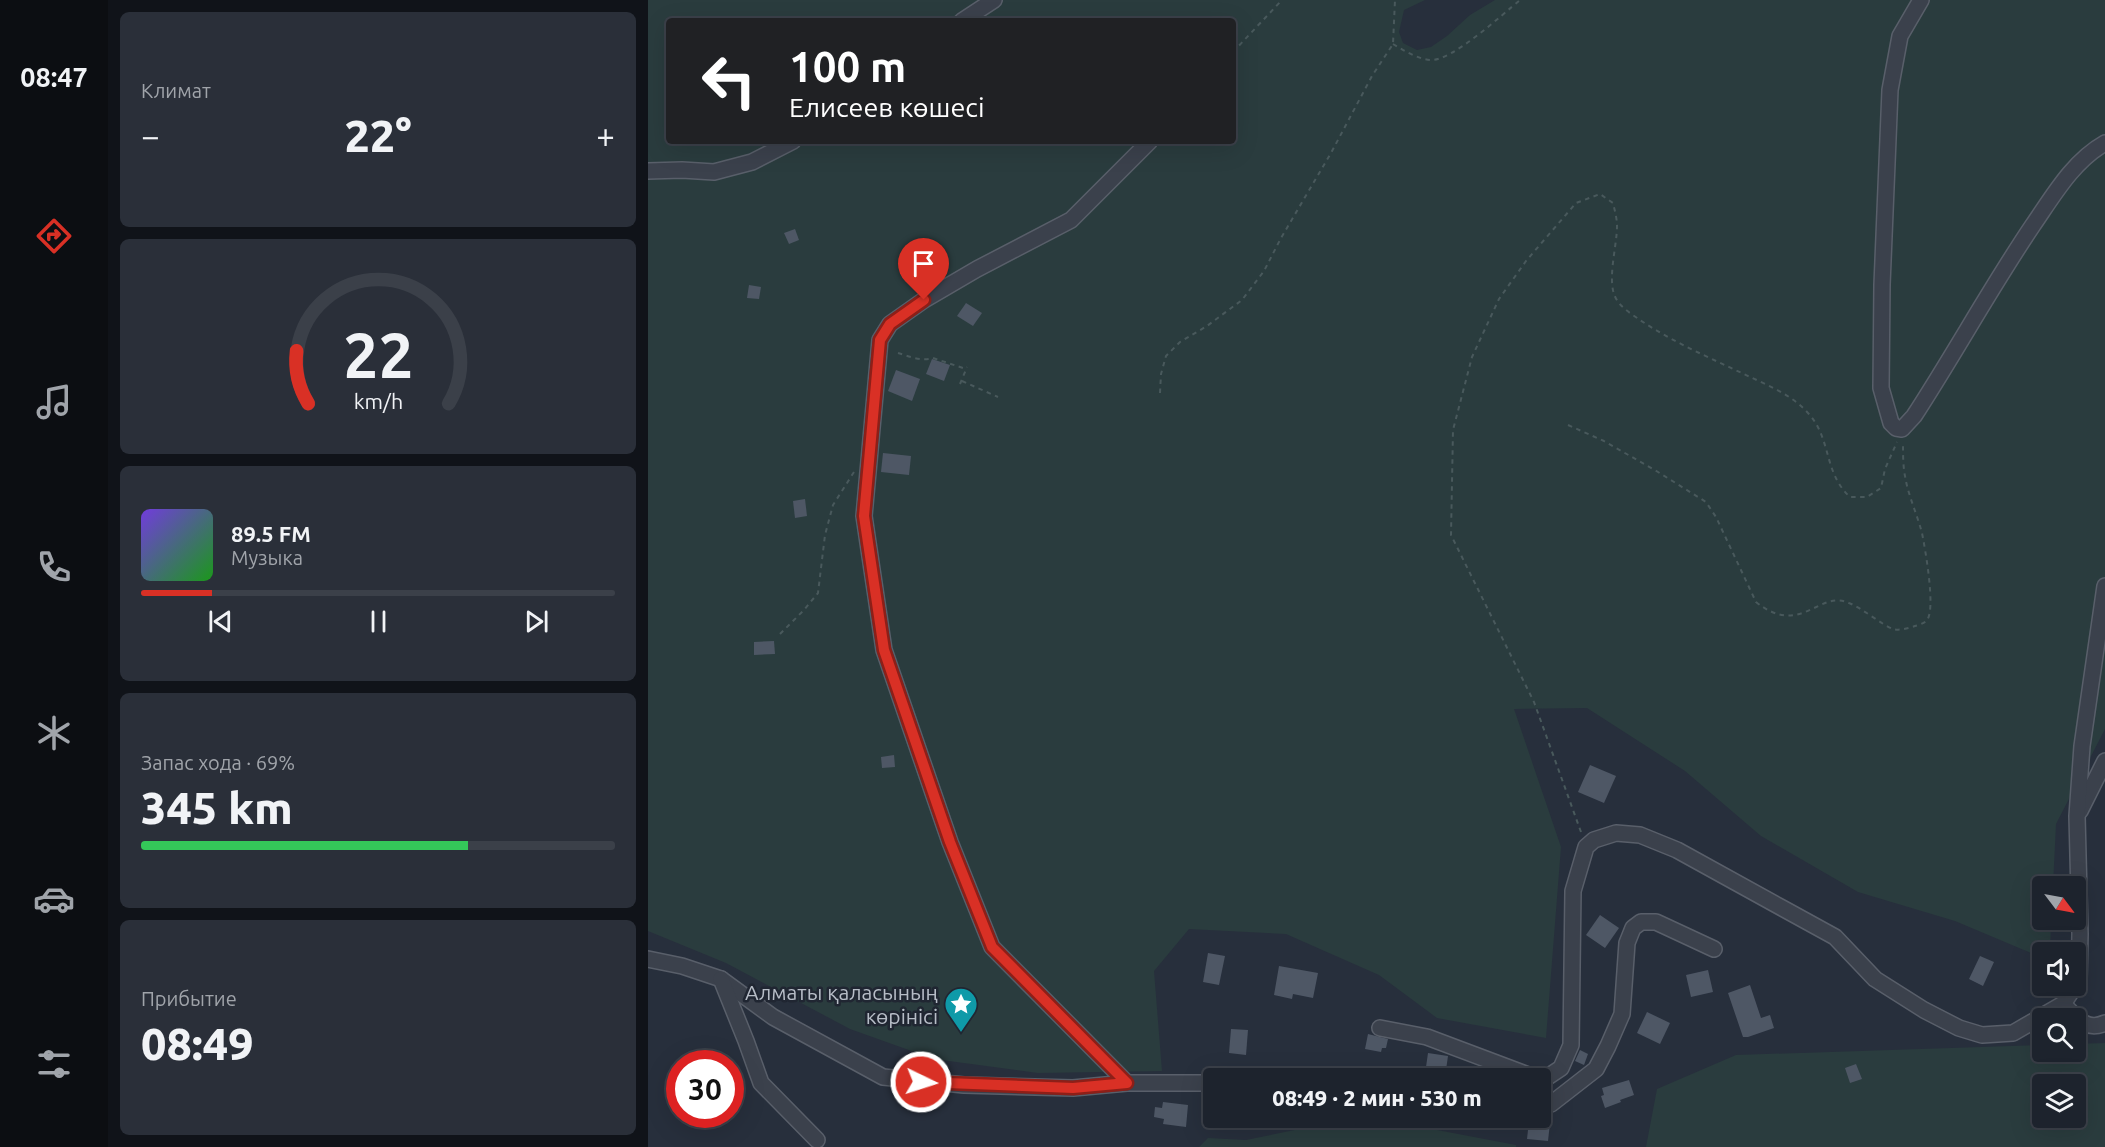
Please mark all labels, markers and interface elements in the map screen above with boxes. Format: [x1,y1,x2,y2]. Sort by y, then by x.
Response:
icon: left [690,42,768,120]
text: 100 m [789,43,906,90]
text: 08:47 [20,62,88,92]
text: Климат [141,79,211,102]
text: Елисеев көшесі [789,92,984,122]
text: 22° [344,110,412,161]
text: − [141,117,160,154]
text: + [596,117,615,154]
icon: directions [33,215,75,257]
pin [898,238,949,300]
icon: arrive [907,247,940,280]
text: 22 [343,320,413,390]
icon: music [33,381,75,423]
text: km/h [353,389,403,413]
text: 89.5 FM [231,521,311,546]
icon: phone [33,546,75,588]
text: Музыка [231,546,303,569]
icon: previous [204,605,237,638]
icon: pause [362,605,395,638]
icon: next [520,605,553,638]
icon: climate [33,712,75,754]
text: Запас хода · 69% [141,751,295,774]
text: 345 km [141,782,293,833]
north arrow [2032,876,2086,930]
map controls [2032,876,2086,1128]
icon: car [33,878,75,920]
button: sound [2032,942,2086,996]
place label: Алматы қаласының көрінісі [745,980,938,1028]
place icon: Алматы қаласының көрінісі [943,986,979,1033]
text: Прибытие [141,987,237,1010]
button: search [2032,1008,2086,1062]
text: 08:49 [141,1018,254,1069]
icon: filters [33,1043,75,1085]
speed limit sign: 30 [666,1050,744,1128]
position arrow [889,1050,953,1114]
button: layers [2032,1074,2086,1128]
text: 08:49 · 2 мин · 530 m [1272,1085,1482,1110]

